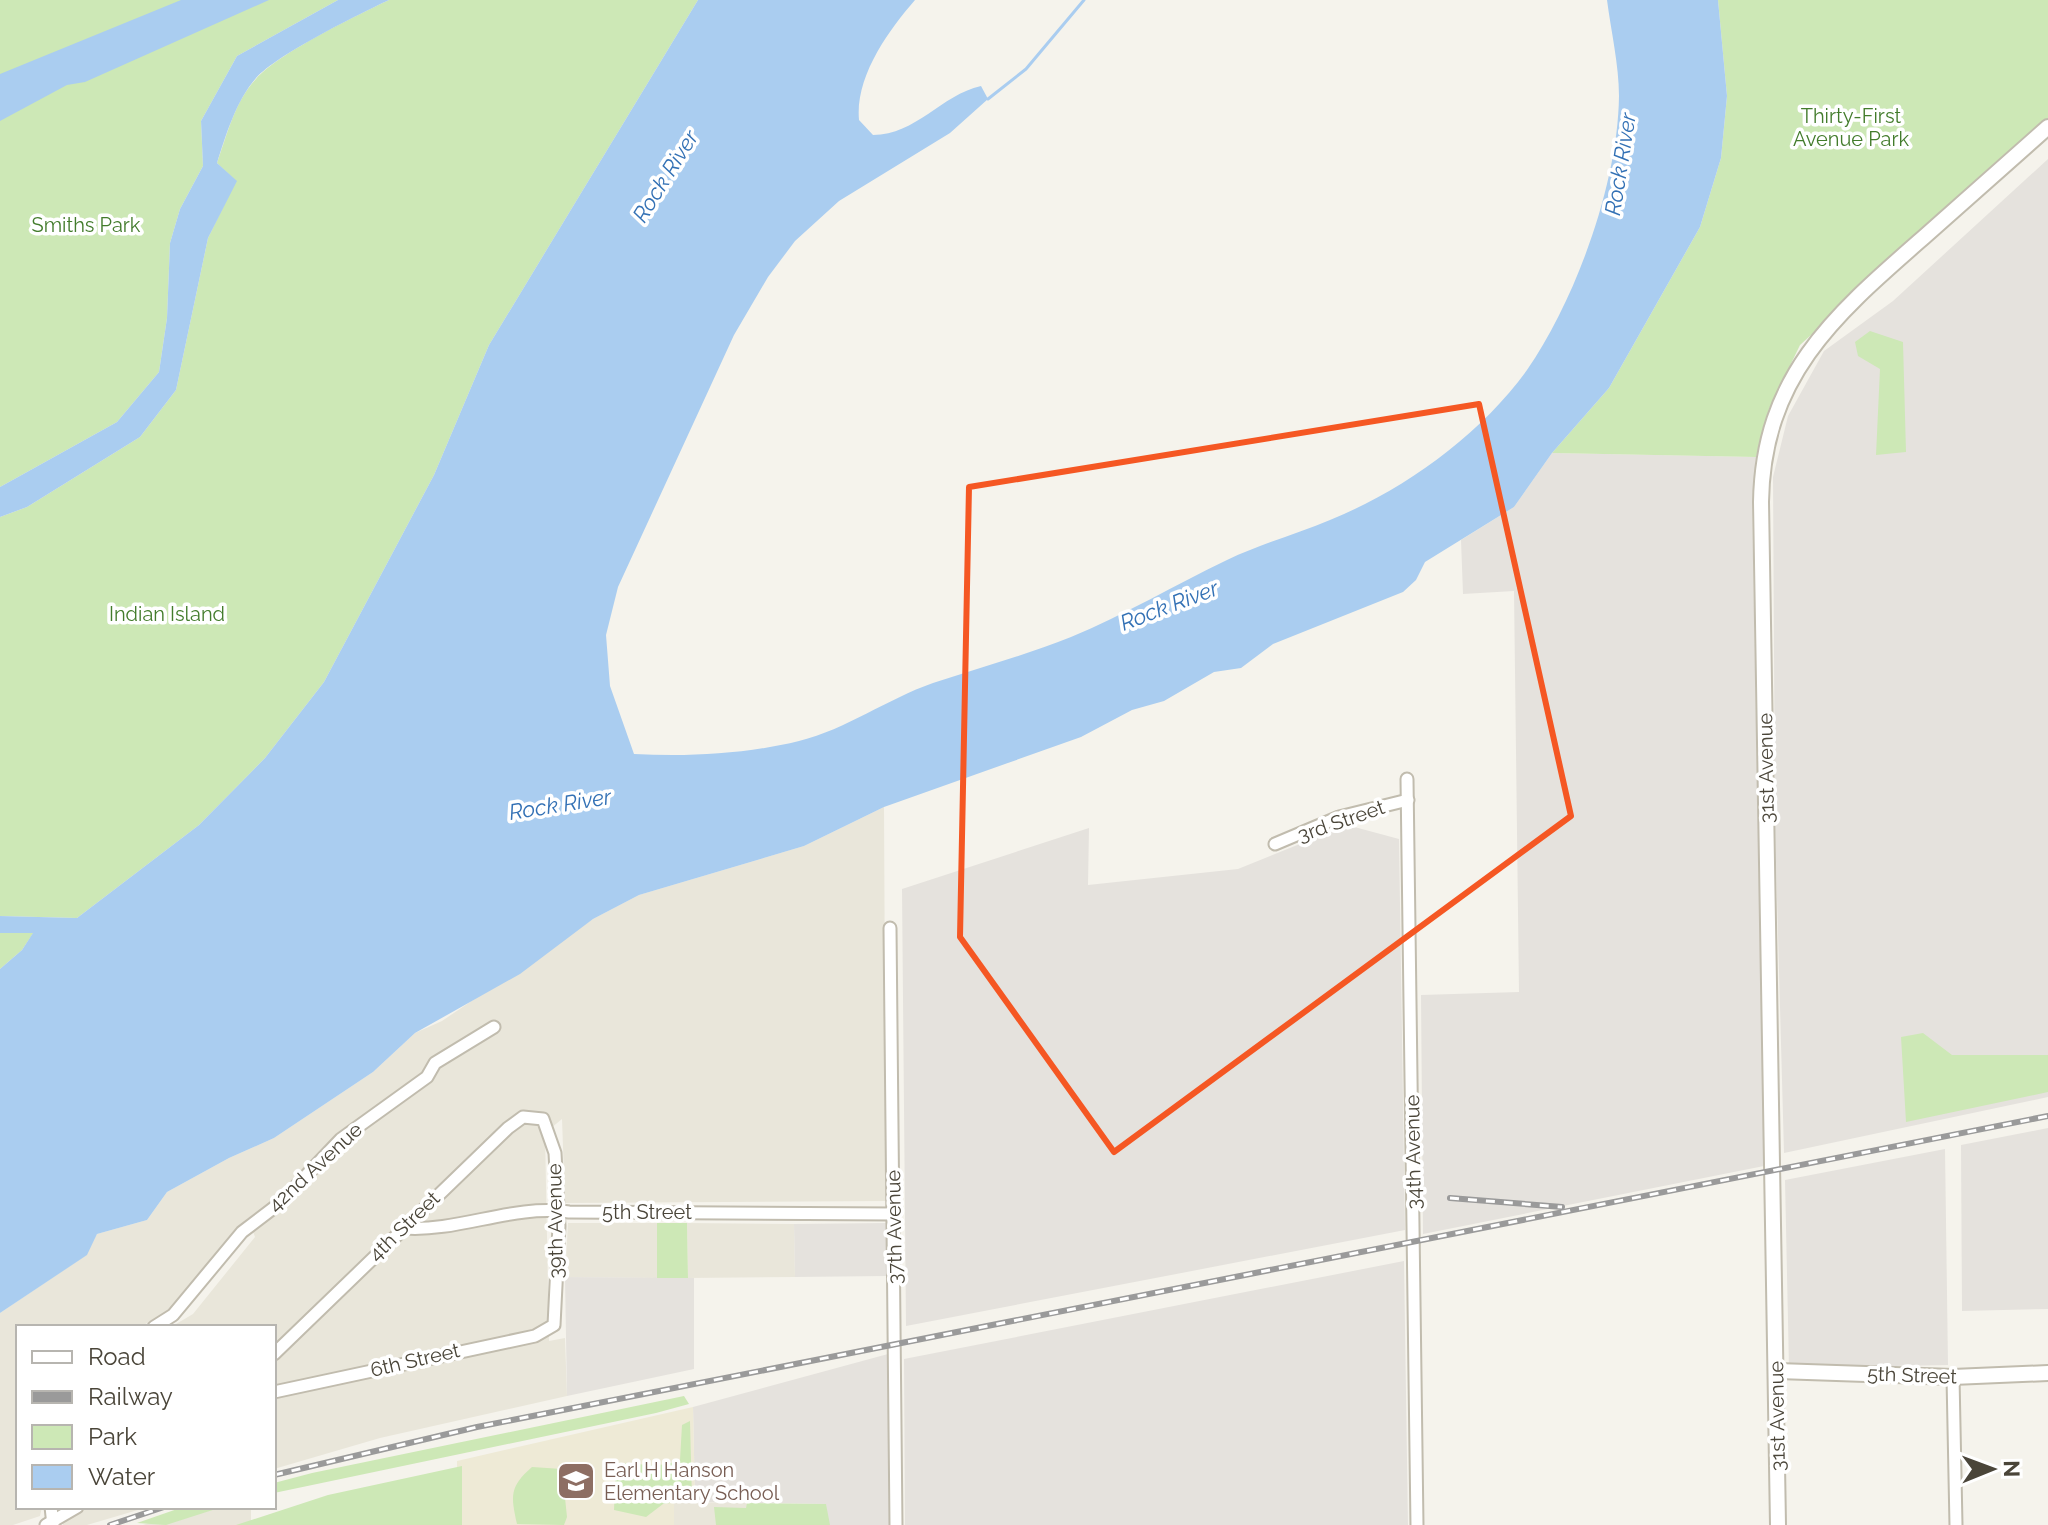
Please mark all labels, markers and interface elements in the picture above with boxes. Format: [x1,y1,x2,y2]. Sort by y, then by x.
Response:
park label: Thirty-First Avenue Park [1793,104,1909,151]
water label: Rock River [1599,110,1641,217]
water label: Rock River [627,124,704,227]
park label: Smiths Park [32,213,141,237]
water label: Rock River [1116,574,1223,636]
park label: Indian Island [109,602,225,626]
street label: 31st Avenue [1753,712,1779,823]
water label: Rock River [507,783,614,825]
street label: 3rd Street [1294,795,1388,847]
street label: 34th Avenue [1400,1094,1426,1210]
street label: 42nd Avenue [263,1117,367,1217]
street label: 39th Avenue [542,1163,568,1279]
street label: 37th Avenue [881,1169,907,1284]
street label: 4th Street [363,1186,445,1266]
street label: 5th Street [602,1200,692,1224]
legend [16,1325,276,1509]
street label: 6th Street [368,1338,462,1382]
text: Road [88,1342,146,1371]
street label: 31st Avenue [1764,1360,1790,1471]
street label: 5th Street [1867,1361,1958,1389]
text: Railway [88,1382,173,1411]
text: Park [88,1422,137,1451]
north arrow [1952,1429,2032,1509]
place label: Earl H Hanson Elementary School [604,1458,780,1505]
school or university icon: Earl H Hanson Elementary School [555,1460,597,1502]
text: N [1999,1460,2025,1477]
text: Water [88,1462,156,1491]

